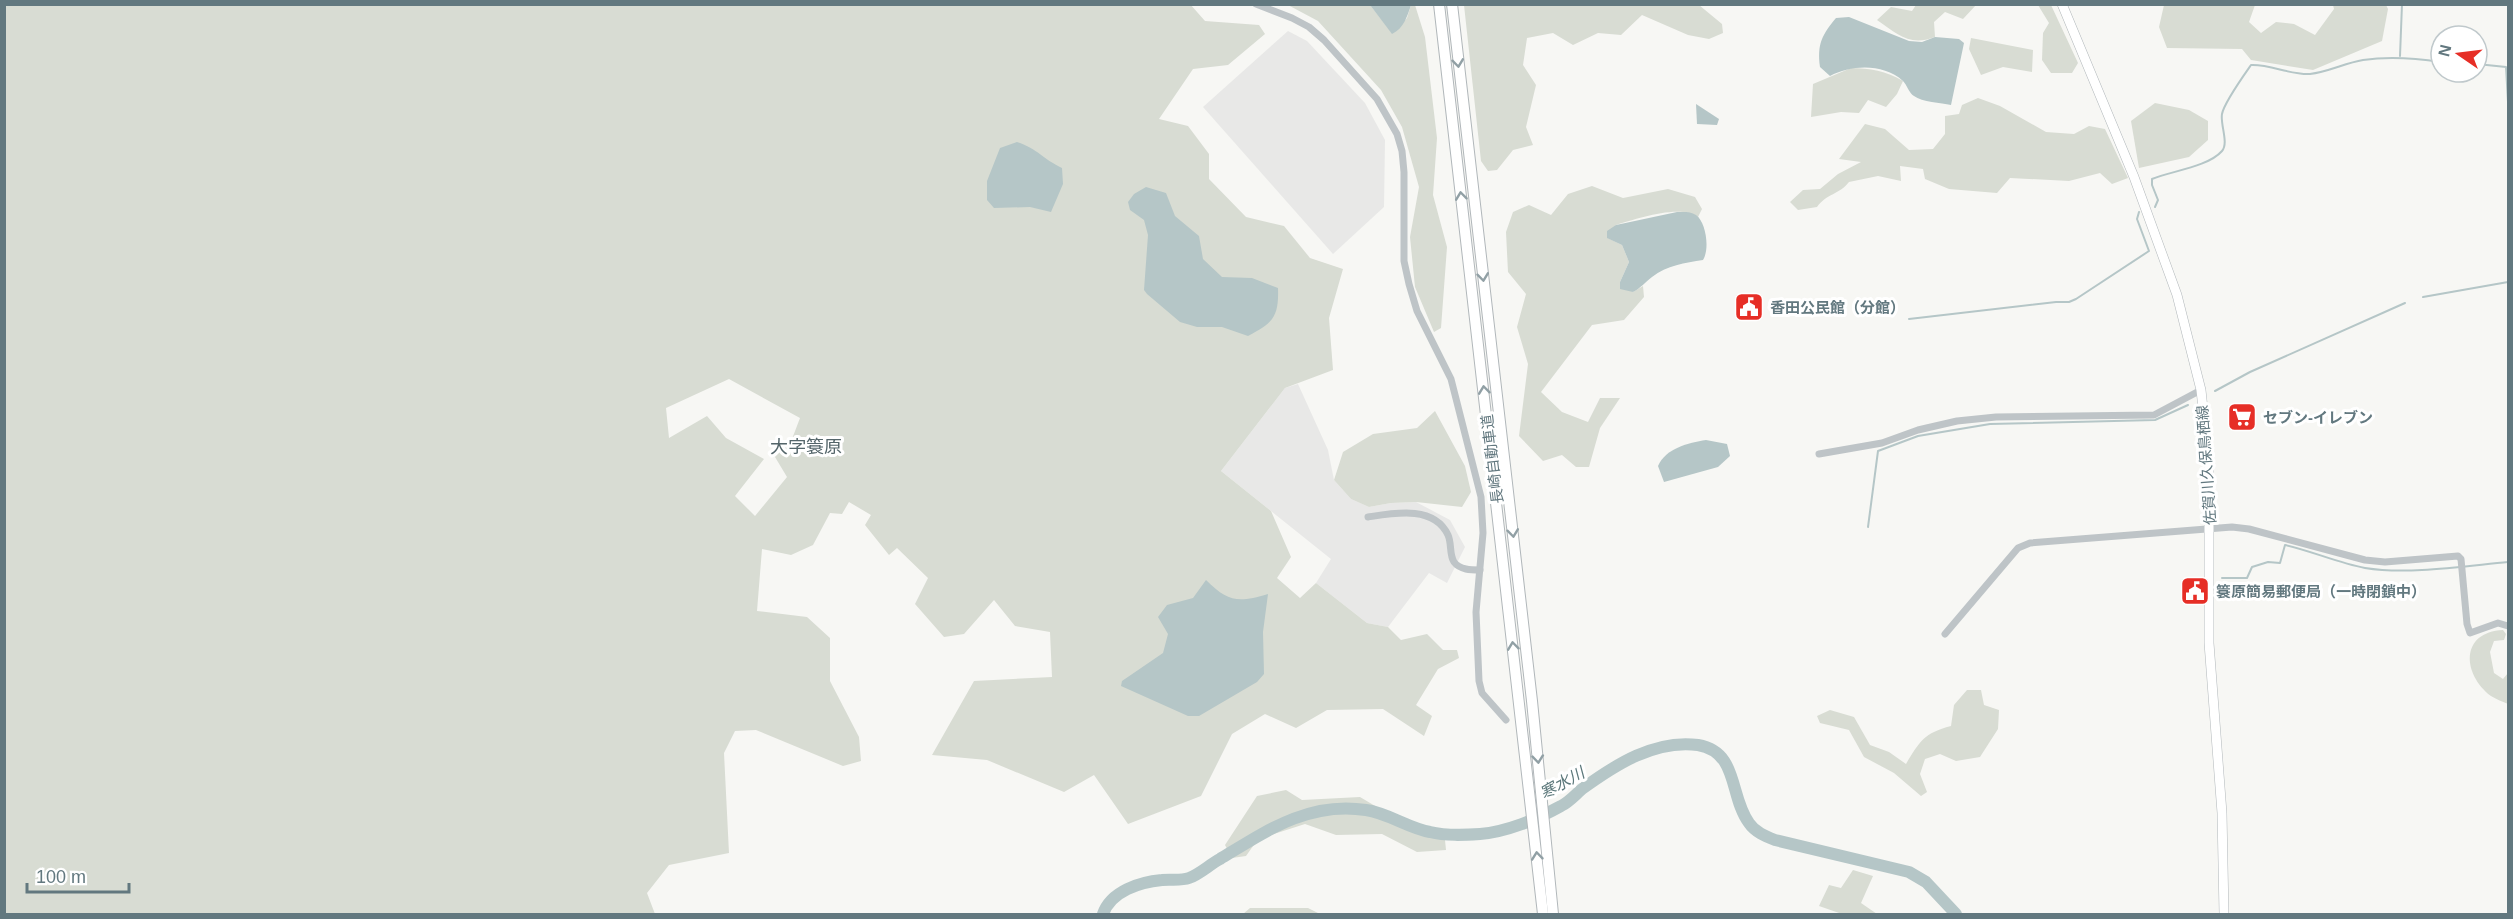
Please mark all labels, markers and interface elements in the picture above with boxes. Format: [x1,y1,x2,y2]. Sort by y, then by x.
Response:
north arrow [2429,24,2489,84]
text: N [2435,43,2455,58]
one-way arrow [1451,58,1464,67]
one-way arrow [1456,191,1468,201]
one-way arrow [1476,273,1489,282]
public building icon: 香田公民館（分館） [1733,291,1765,323]
place label: 香田公民館（分館） [1770,299,1905,316]
one-way arrow [1478,385,1490,394]
supermarket icon: セブン-イレブン [2226,401,2258,433]
street label: 佐賀川久保鳥栖線 [2193,405,2219,525]
place label: セブン-イレブン [2263,409,2373,426]
street label: 長崎自動車道 [1478,413,1506,505]
district label: 大字簑原 [770,437,842,457]
one-way arrow [1506,529,1518,538]
public building icon: 簑原簡易郵便局（一時閉鎖中） [2179,575,2211,607]
place label: 簑原簡易郵便局（一時閉鎖中） [2216,583,2426,600]
one-way arrow [1507,641,1520,651]
one-way arrow [1531,754,1544,764]
water label: 寒水川 [1537,763,1589,802]
one-way arrow [1531,852,1544,861]
scale bar [27,856,129,894]
text: 100 m [36,867,86,887]

